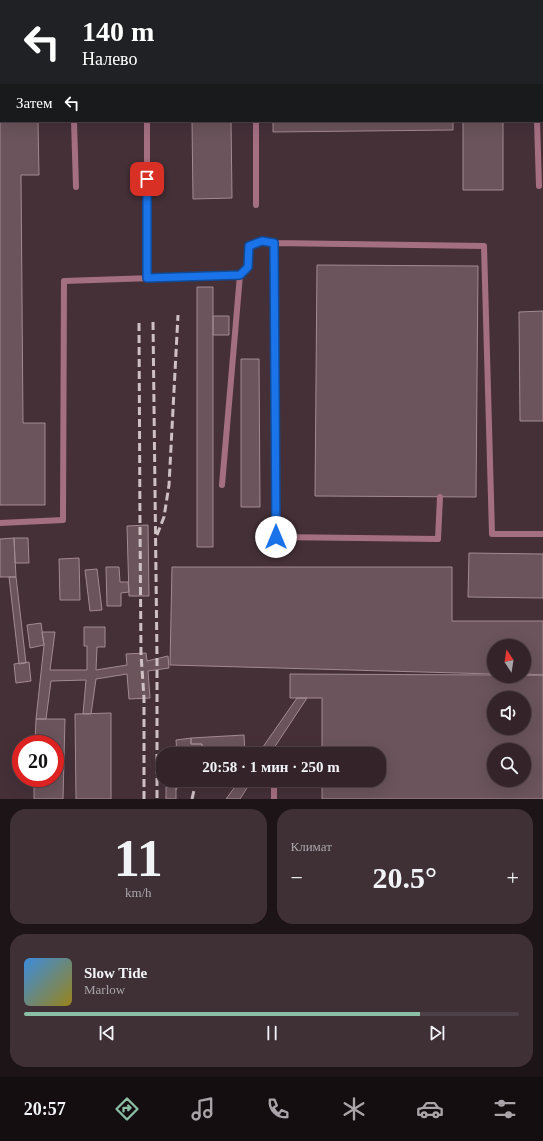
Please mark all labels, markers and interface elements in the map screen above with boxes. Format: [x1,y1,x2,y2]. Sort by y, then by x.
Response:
icon: left [16,16,68,68]
text: 140 m [82,16,154,47]
text: Налево [82,49,138,69]
icon: left [61,92,83,114]
text: Затем [16,95,53,111]
pin [130,162,164,196]
icon: arrive [136,168,158,190]
position arrow [255,516,297,558]
north arrow [487,639,531,683]
map controls [487,639,531,787]
button: sound [487,691,531,735]
speed limit sign: 20 [12,735,64,787]
button: search [487,743,531,787]
text: 20:58 · 1 мин · 250 m [202,759,340,775]
text: 11 [114,830,163,887]
text: Климат [291,839,332,854]
text: 20.5° [373,861,437,894]
text: − [291,865,303,890]
text: + [507,865,519,890]
text: km/h [125,885,152,900]
text: Slow Tide [84,965,147,981]
text: Marlow [84,982,125,997]
icon: previous [96,1022,118,1044]
icon: pause [261,1022,283,1044]
icon: next [426,1022,448,1044]
icon: directions [113,1095,141,1123]
icon: music [189,1095,217,1123]
icon: phone [264,1095,292,1123]
icon: climate [340,1095,368,1123]
icon: car [416,1095,444,1123]
icon: filters [491,1095,519,1123]
text: 20:57 [24,1099,66,1119]

